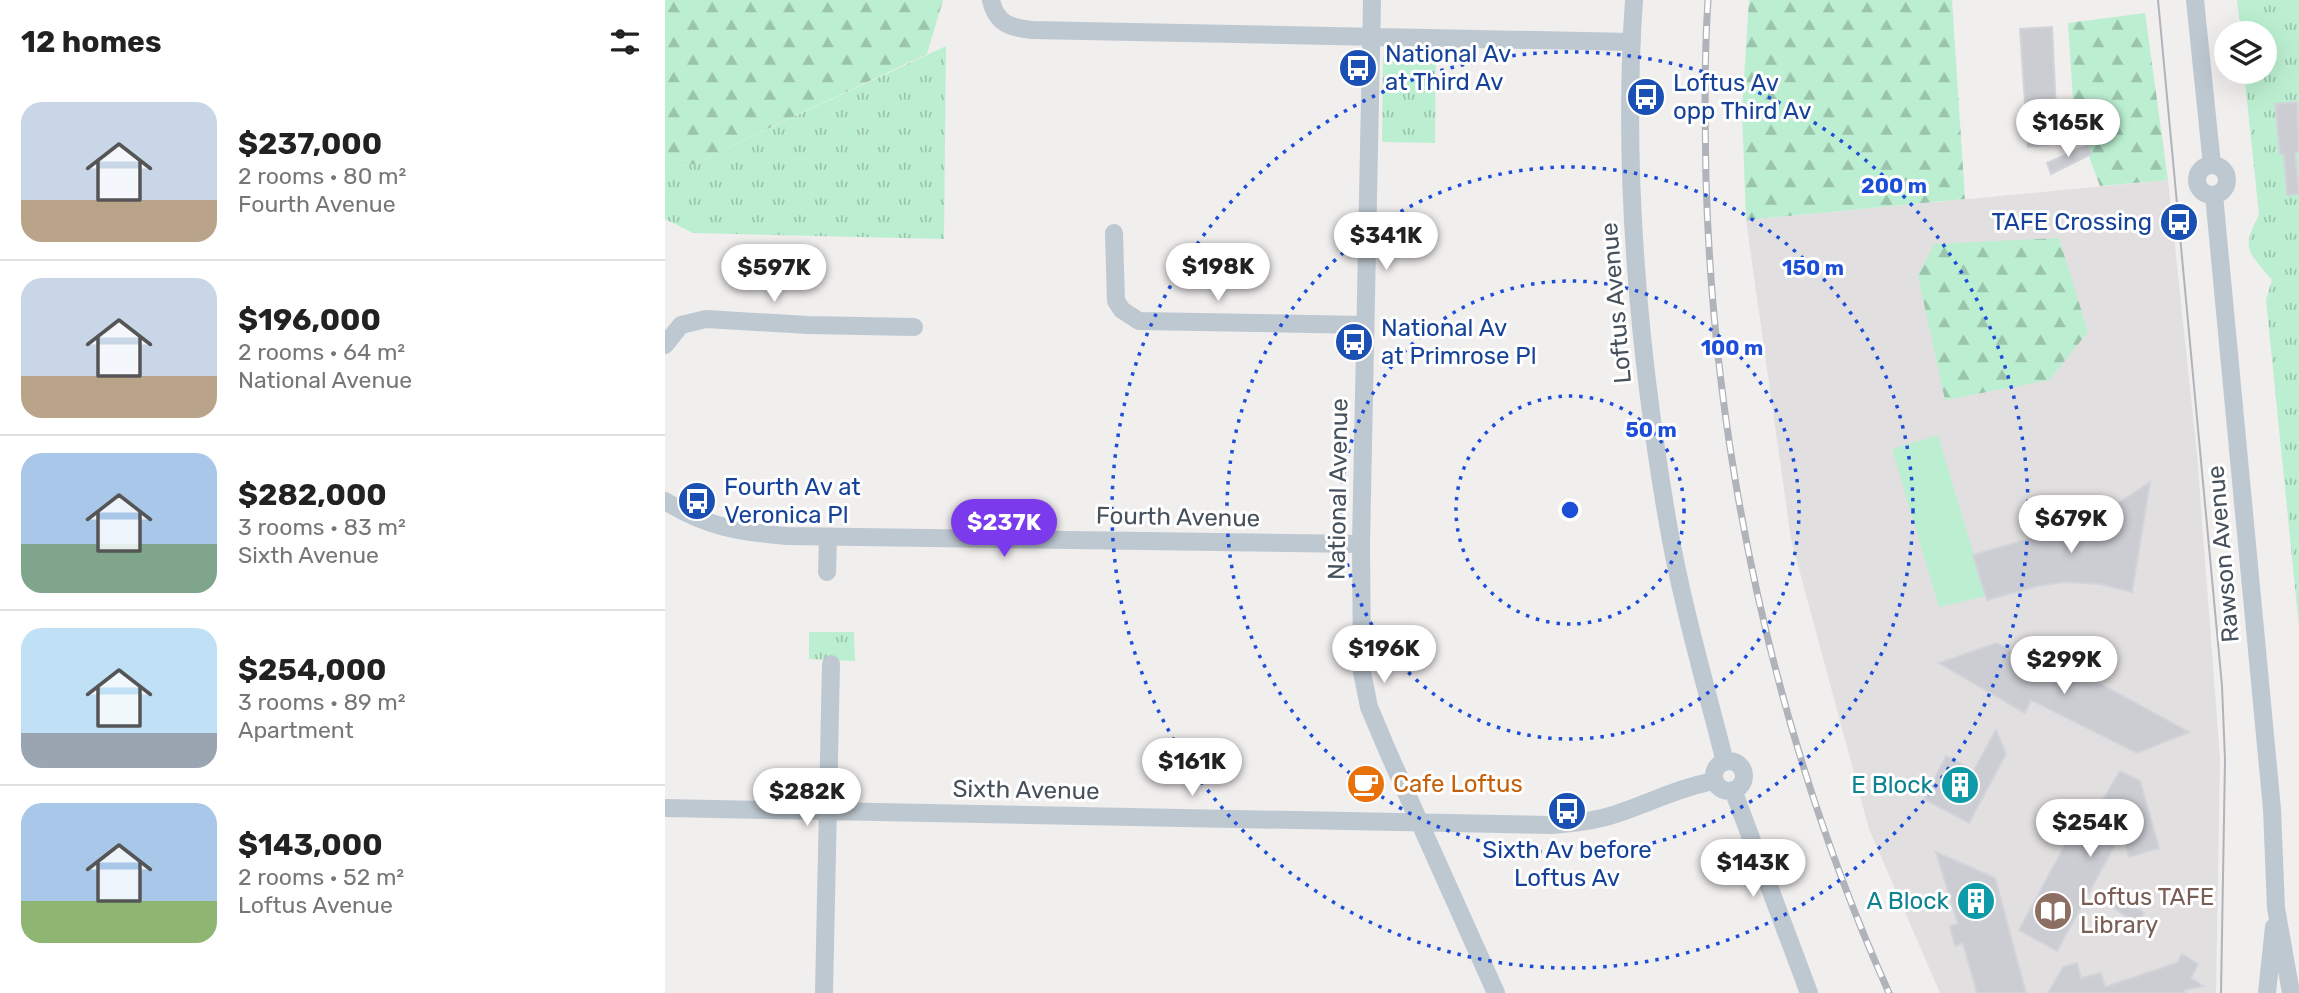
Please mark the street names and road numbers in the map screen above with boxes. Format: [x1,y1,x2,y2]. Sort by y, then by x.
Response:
street label: Loftus Avenue [1595,221,1637,385]
street label: National Avenue [1322,398,1354,580]
street label: Rawson Avenue [2201,464,2245,644]
street label: Fourth Avenue [1096,502,1260,532]
street label: Sixth Avenue [952,775,1100,805]

